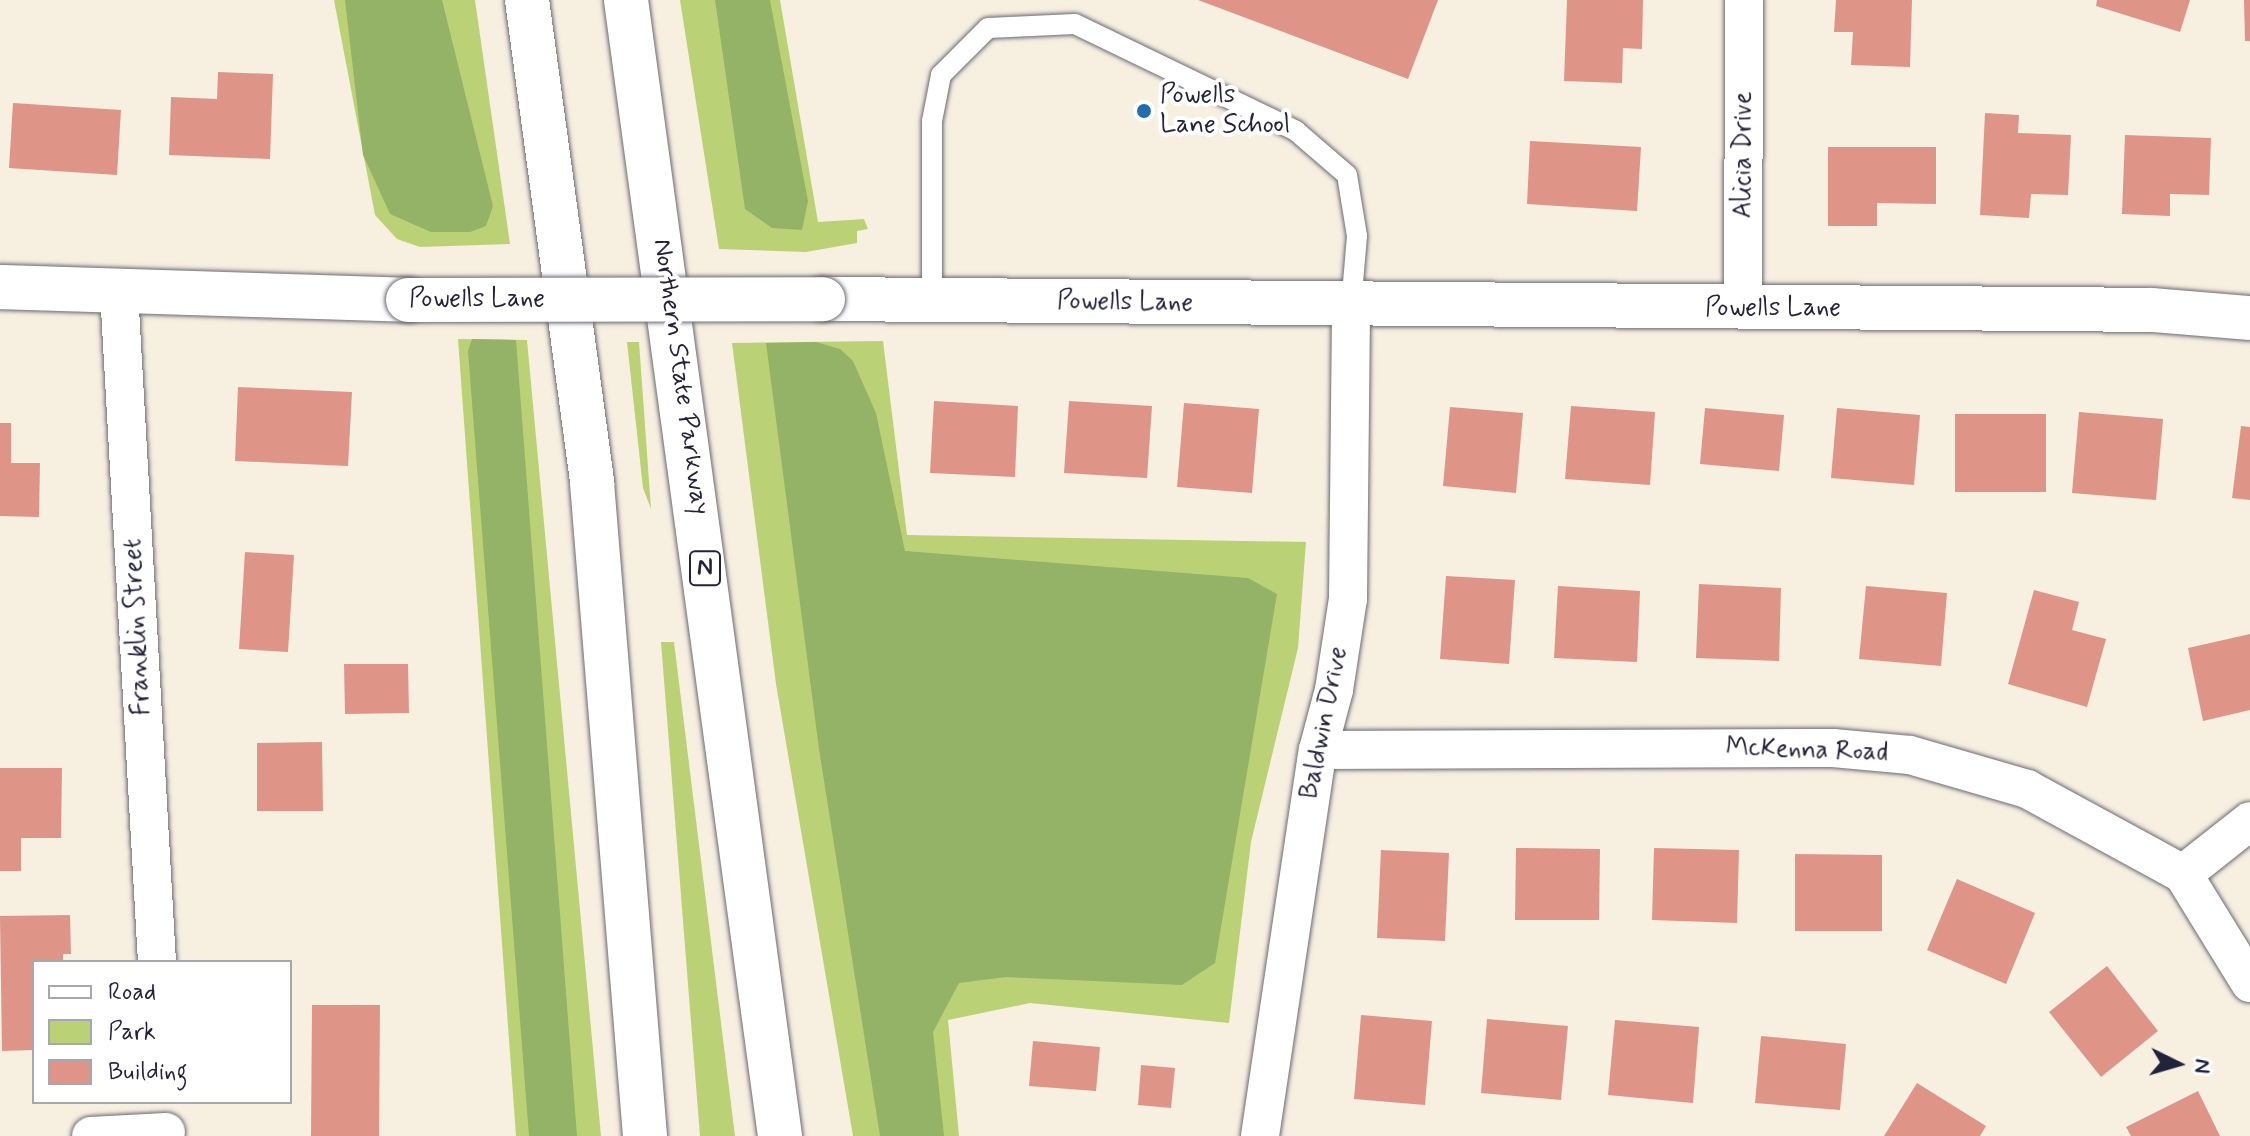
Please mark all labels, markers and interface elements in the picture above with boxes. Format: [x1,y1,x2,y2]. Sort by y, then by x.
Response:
place label: Powells Lane School [1160,80,1290,142]
street label: Alicia Drive [1728,92,1760,218]
marker: Powells Lane School [1135,102,1153,120]
street label: Northern State Parkway [646,242,714,512]
street label: Powells Lane [408,284,546,316]
street label: Powells Lane [1056,286,1194,320]
street label: Powells Lane [1704,293,1842,325]
street label: Franklin Street [118,536,158,718]
road number: N [689,548,721,588]
street label: Baldwin Drive [1295,645,1355,801]
street label: McKenna Road [1726,733,1888,769]
legend [32,960,292,1104]
text: Road [108,977,156,1008]
text: Park [108,1017,156,1048]
north arrow [2138,1024,2218,1104]
text: Building [108,1057,188,1088]
text: N [2187,1058,2216,1075]

